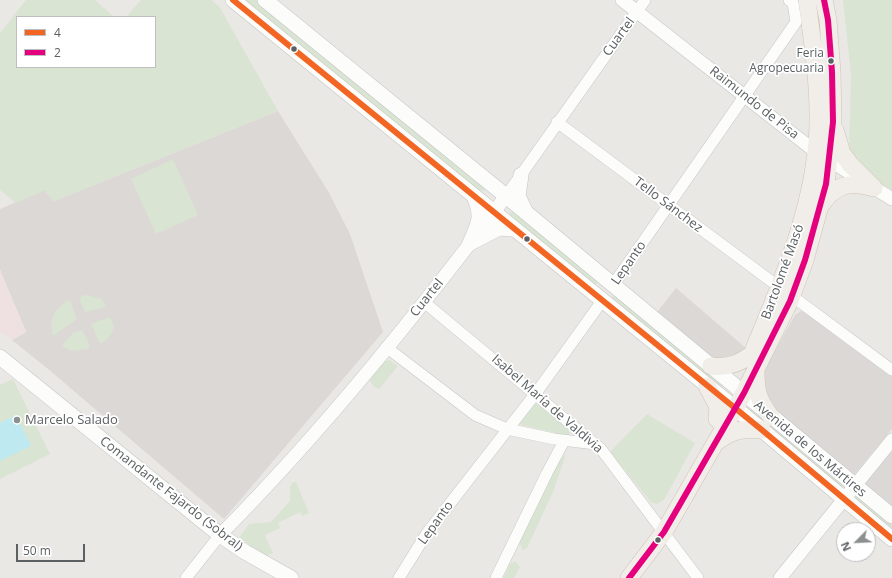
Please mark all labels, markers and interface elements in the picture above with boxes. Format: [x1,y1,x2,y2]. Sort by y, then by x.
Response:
street label: Cuartel [600,15,638,59]
legend [16,16,156,68]
text: 4 [54,24,61,41]
text: 2 [54,44,61,61]
unlabelled marker [289,44,299,54]
place label: Feria Agropecuaria [749,47,824,75]
marker: Feria Agropecuaria [826,56,836,66]
street label: Raimundo de Pisa [706,63,802,143]
street label: Tello Sánchez [631,174,705,236]
street label: Bartolomé Masó [759,222,807,322]
unlabelled marker [522,234,532,244]
street label: Lepanto [608,238,650,288]
street label: Cuartel [407,276,447,320]
street label: Isabel María de Valdivia [488,351,606,457]
street label: Avenida de los Mártires [751,397,869,501]
place label: Marcelo Salado [25,412,118,428]
marker: Marcelo Salado [12,415,22,425]
street label: Comandante Fajardo (Sobral) [96,433,246,555]
street label: Lepanto [415,498,457,548]
north arrow [836,522,876,562]
unlabelled marker [653,535,663,545]
scale bar [18,536,87,562]
text: N [837,540,854,554]
text: 50 m [23,542,51,559]

